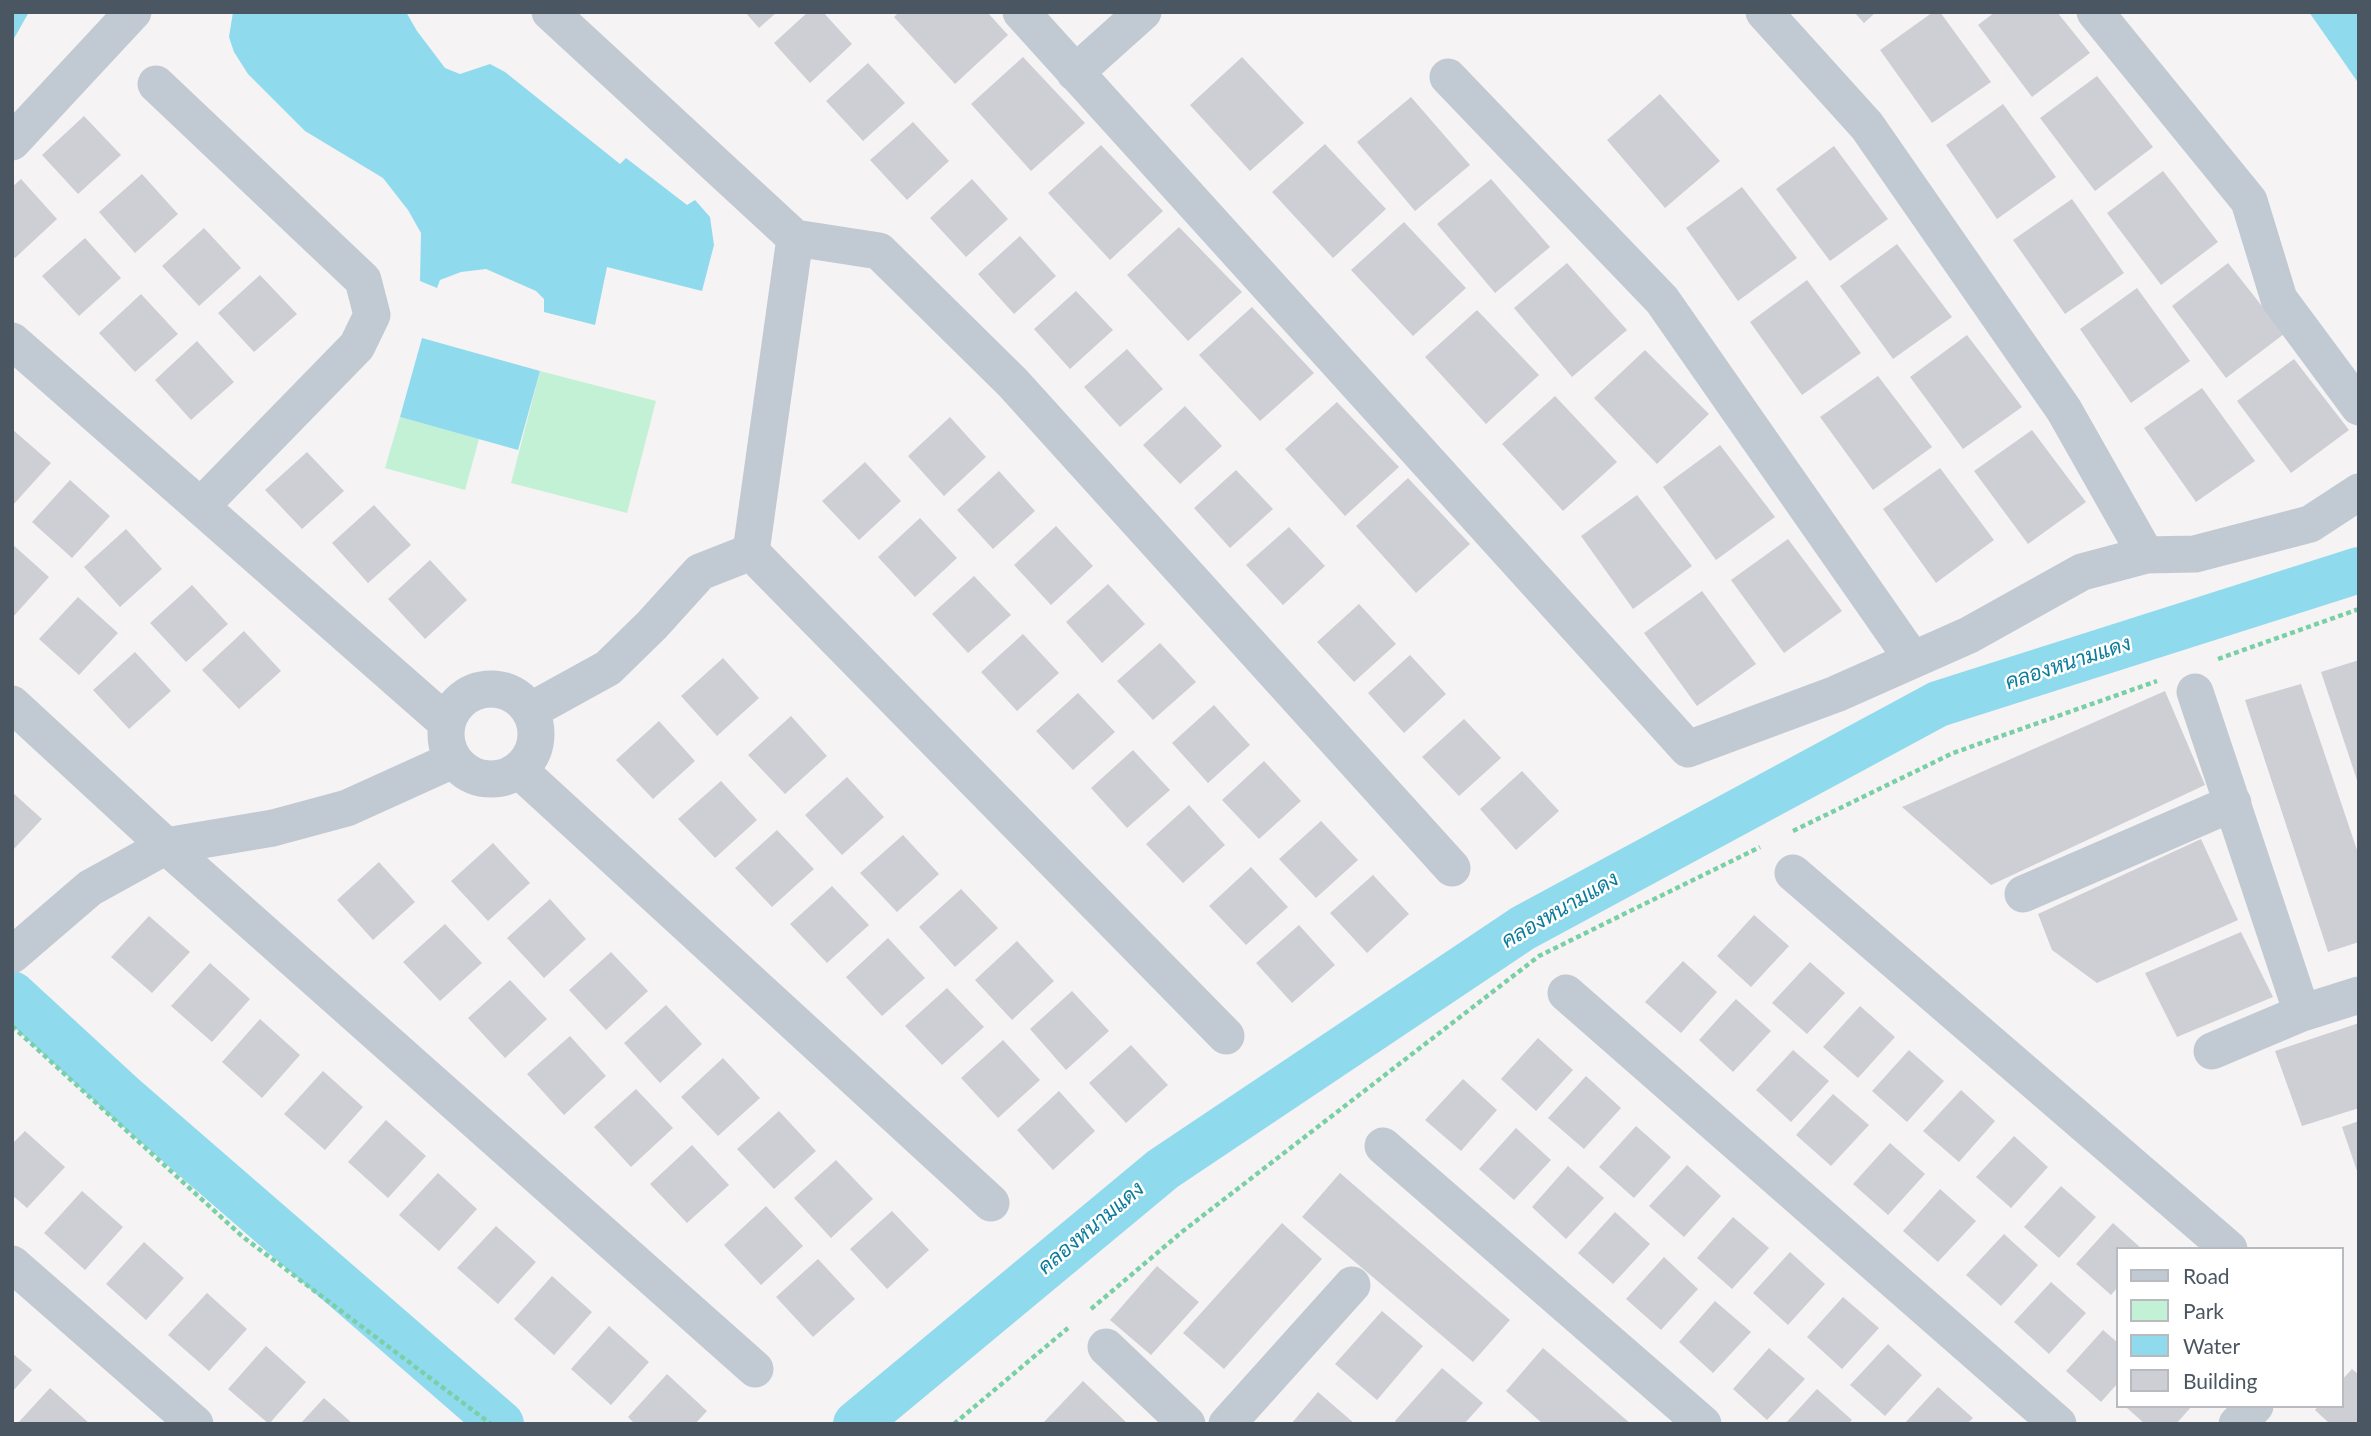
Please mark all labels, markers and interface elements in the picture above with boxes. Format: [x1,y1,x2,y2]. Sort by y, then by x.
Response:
water label: คลองหนามแดง [2002,631,2134,695]
water label: คลองหนามแดง [1497,866,1623,954]
water label: คลองหนามแดง [1033,1176,1149,1280]
legend [2116,1247,2343,1408]
text: Road [2183,1263,2230,1288]
text: Park [2183,1298,2224,1323]
text: Water [2183,1333,2240,1358]
text: Building [2183,1368,2258,1393]

